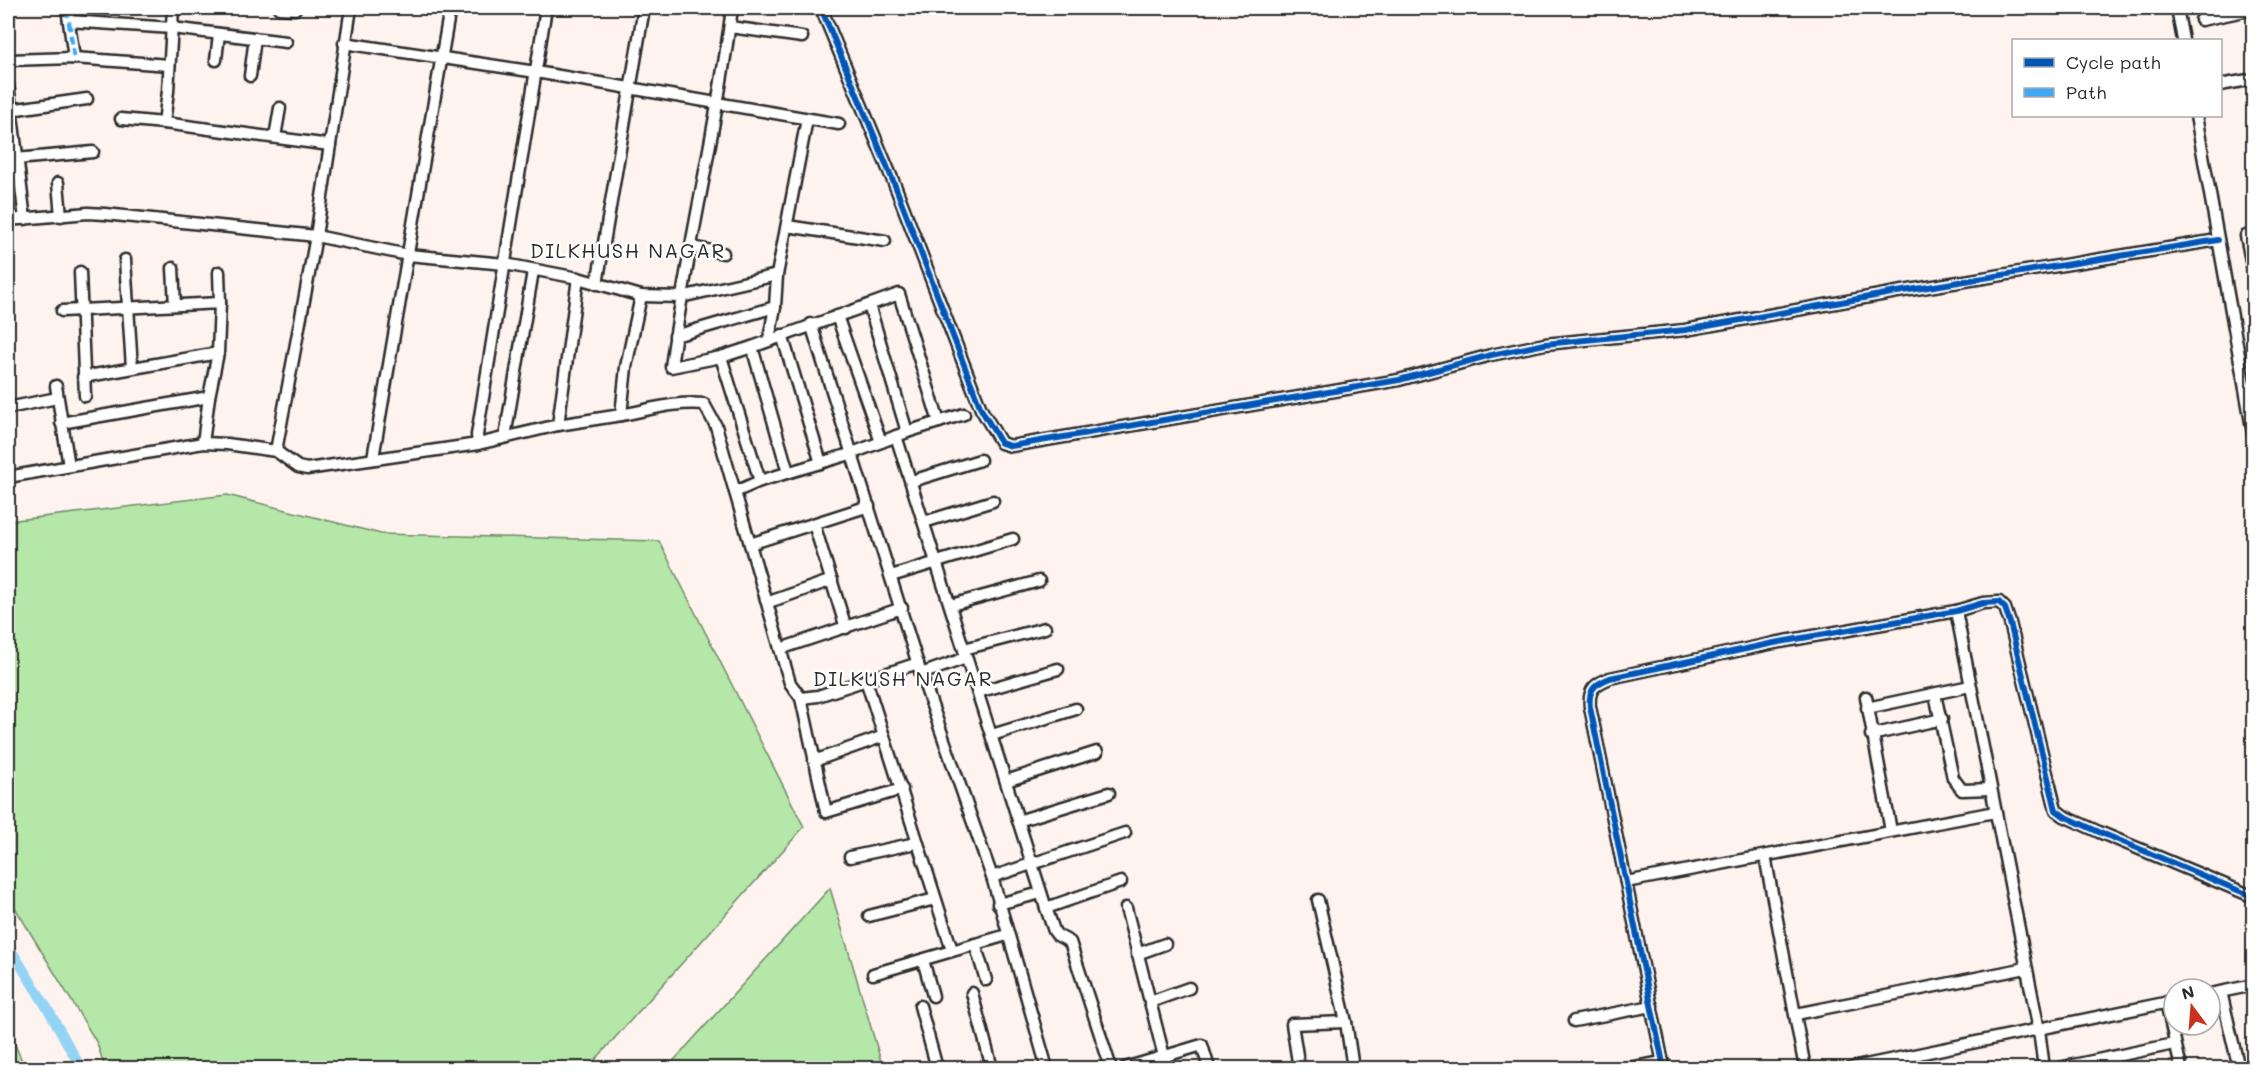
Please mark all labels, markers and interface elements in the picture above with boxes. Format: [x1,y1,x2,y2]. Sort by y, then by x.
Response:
legend [2012,39,2222,117]
text: Cycle path [2066,50,2161,74]
text: Path [2066,80,2106,104]
district label: DILKHUSH NAGAR [530,237,726,263]
district label: DILKUSH NAGAR [813,665,993,691]
north arrow [2162,977,2222,1037]
text: N [2179,980,2196,1004]

